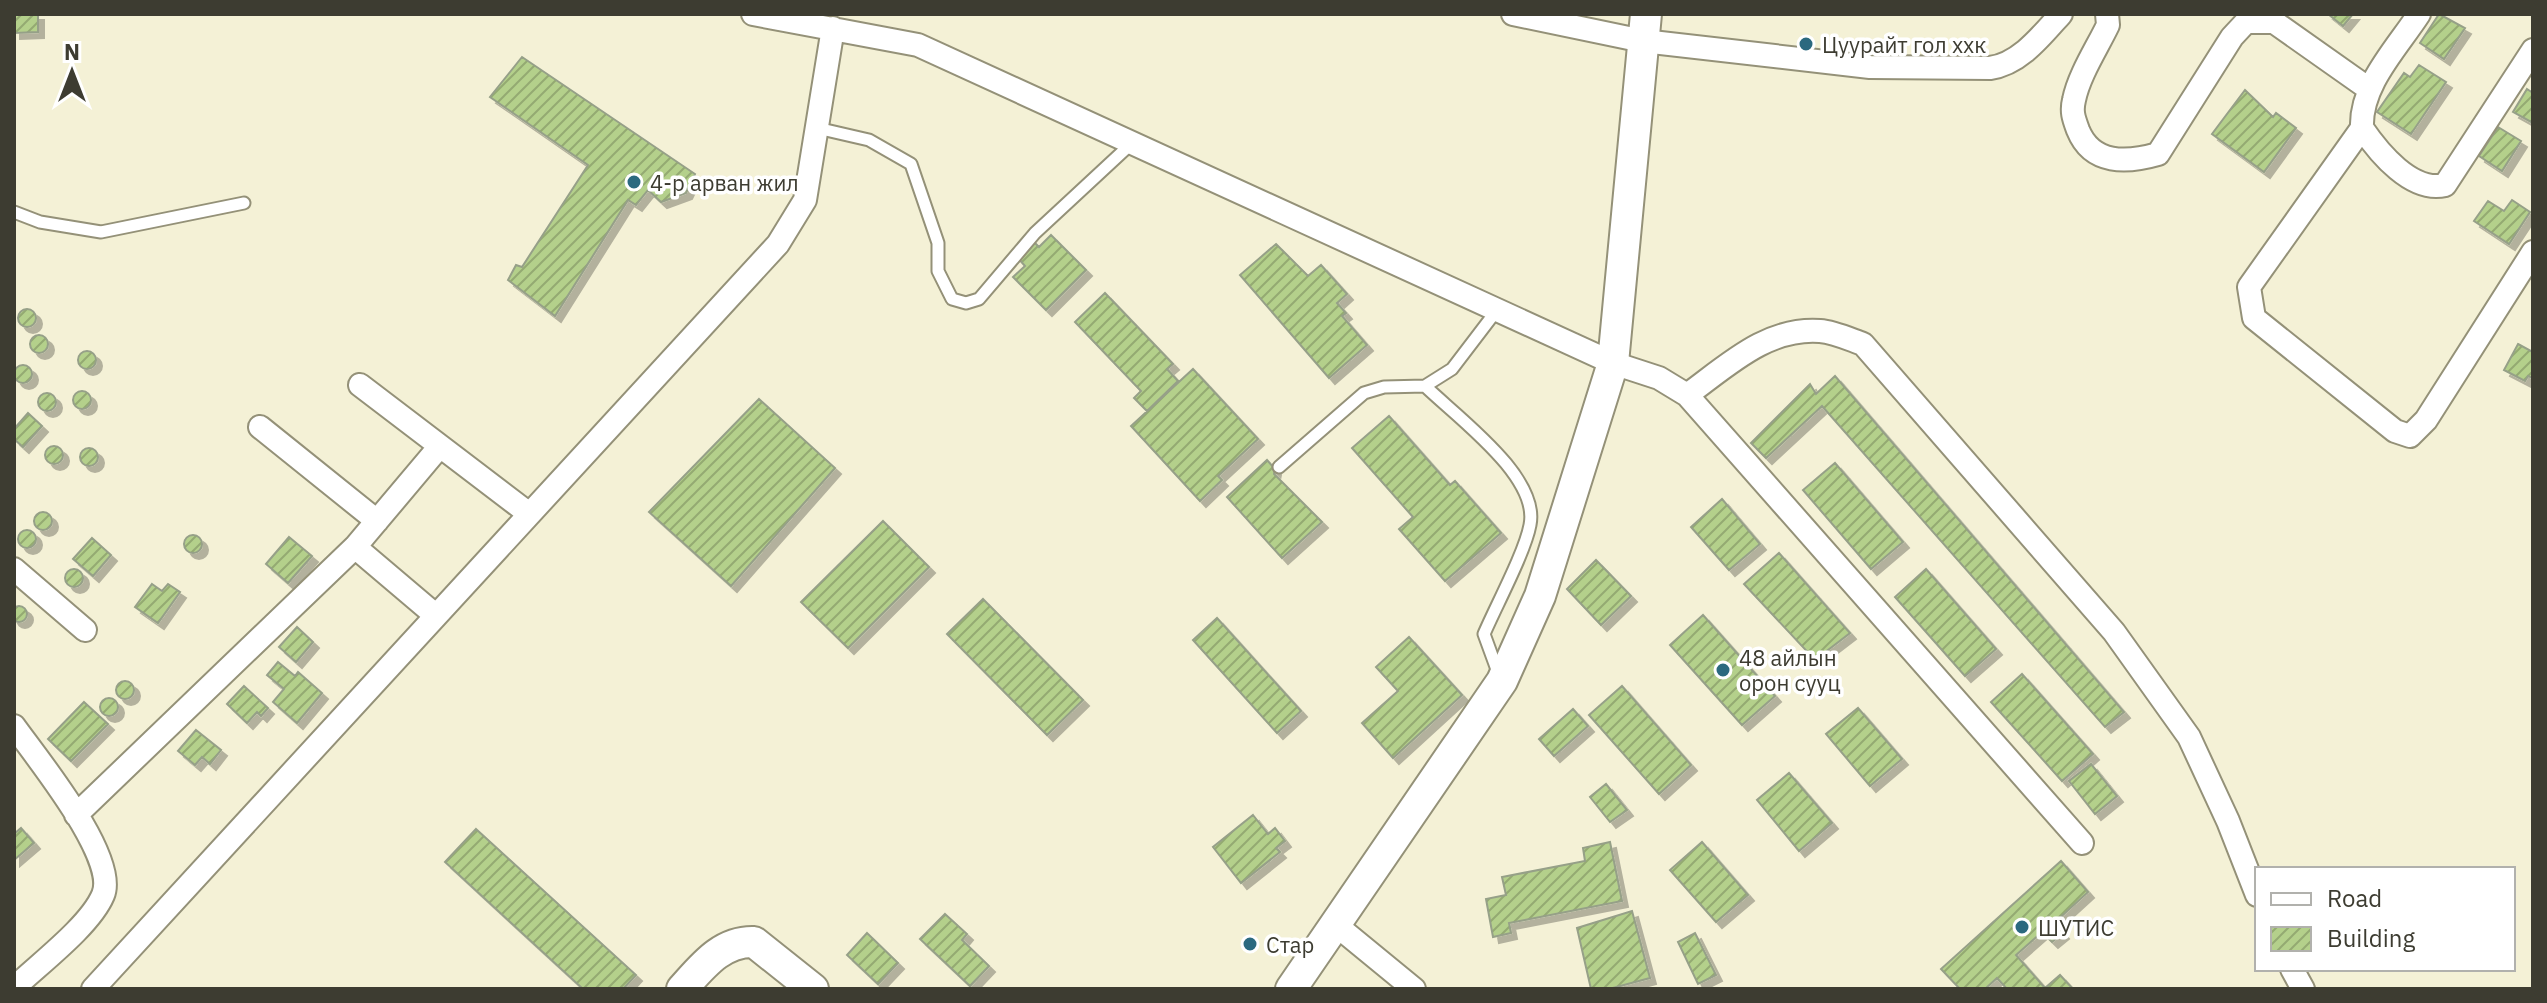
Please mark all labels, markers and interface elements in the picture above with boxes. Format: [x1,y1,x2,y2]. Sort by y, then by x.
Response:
place label: Цуурайт гол ххк [1822,30,1986,59]
north arrow [32,32,112,112]
marker: Цуурайт гол ххк [1797,35,1815,53]
text: N [64,37,80,66]
place label: 4-р арван жил [650,168,799,197]
marker: 4-р арван жил [625,173,643,191]
place label: 48 айлын орон сууц [1739,643,1841,697]
marker: 48 айлын орон сууц [1714,661,1732,679]
legend [2255,867,2515,971]
text: Road [2327,882,2382,914]
place label: ШУТИС [2038,913,2114,942]
marker: ШУТИС [2013,918,2031,936]
text: Building [2327,922,2415,954]
place label: Стар [1266,930,1314,959]
marker: Стар [1241,935,1259,953]

